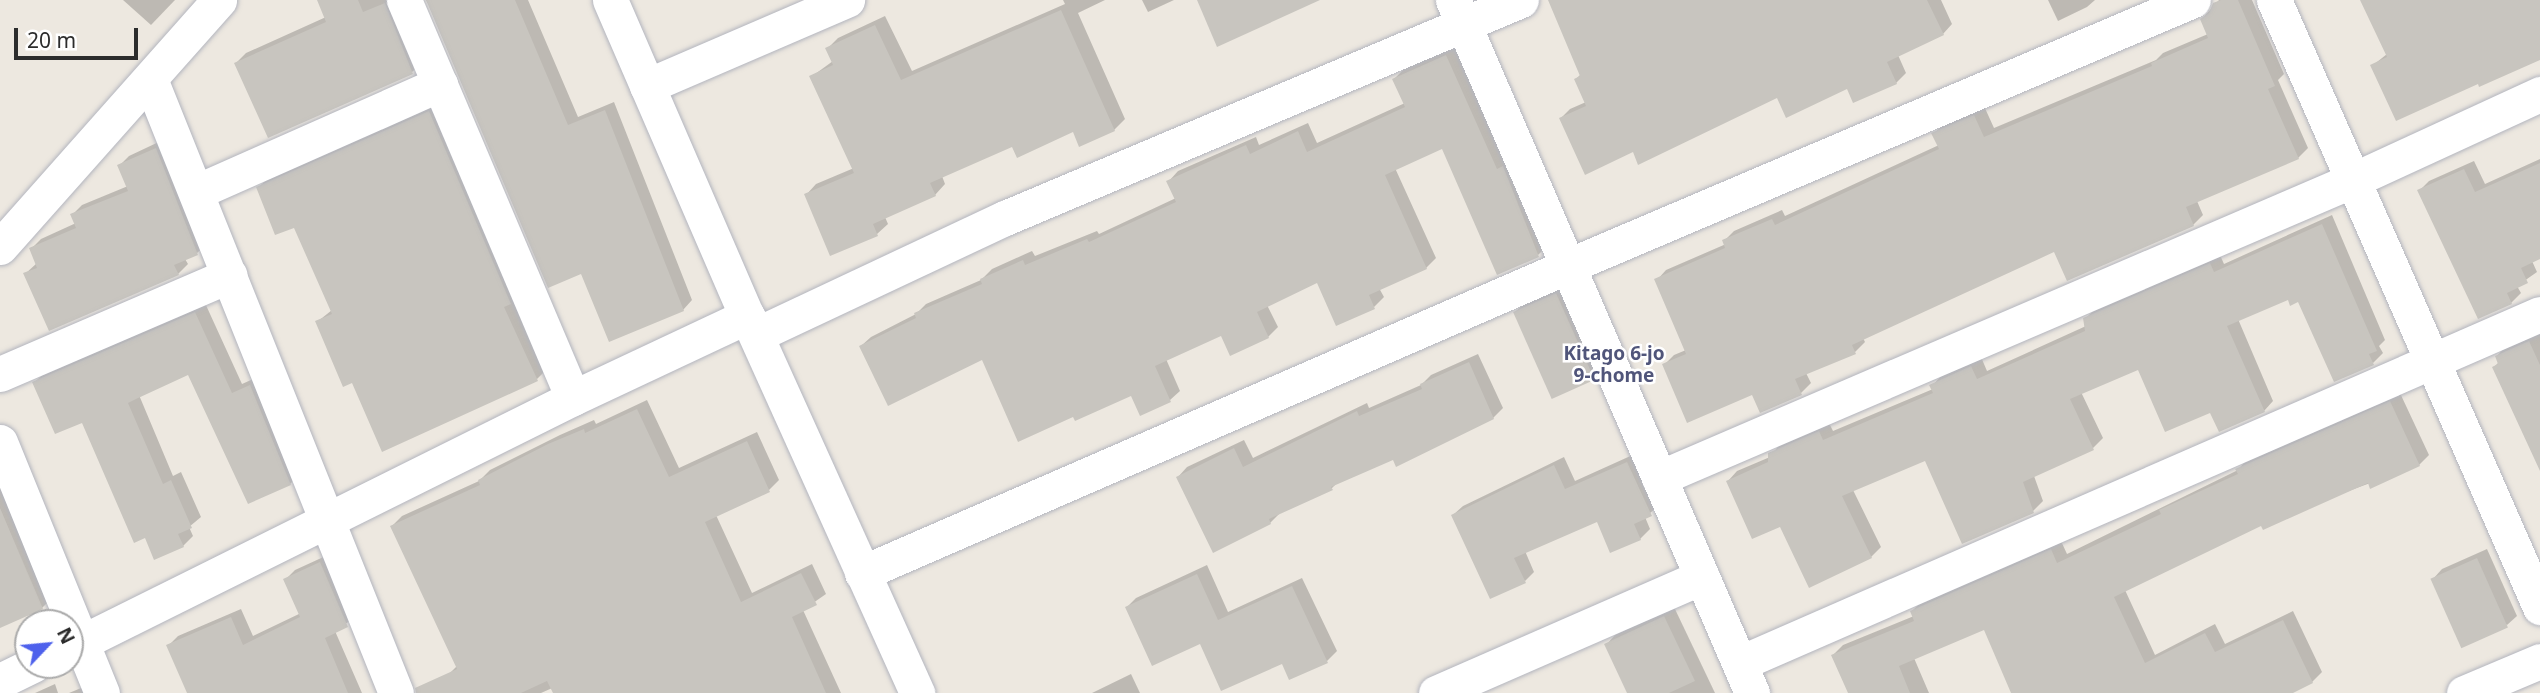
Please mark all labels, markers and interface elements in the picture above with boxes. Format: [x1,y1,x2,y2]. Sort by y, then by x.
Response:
scale bar [18,14,142,58]
text: 20 m [27,26,76,54]
district label: Kitago 6-jo 9-chome [1563,343,1665,387]
north arrow [14,609,84,679]
text: N [51,623,81,648]

